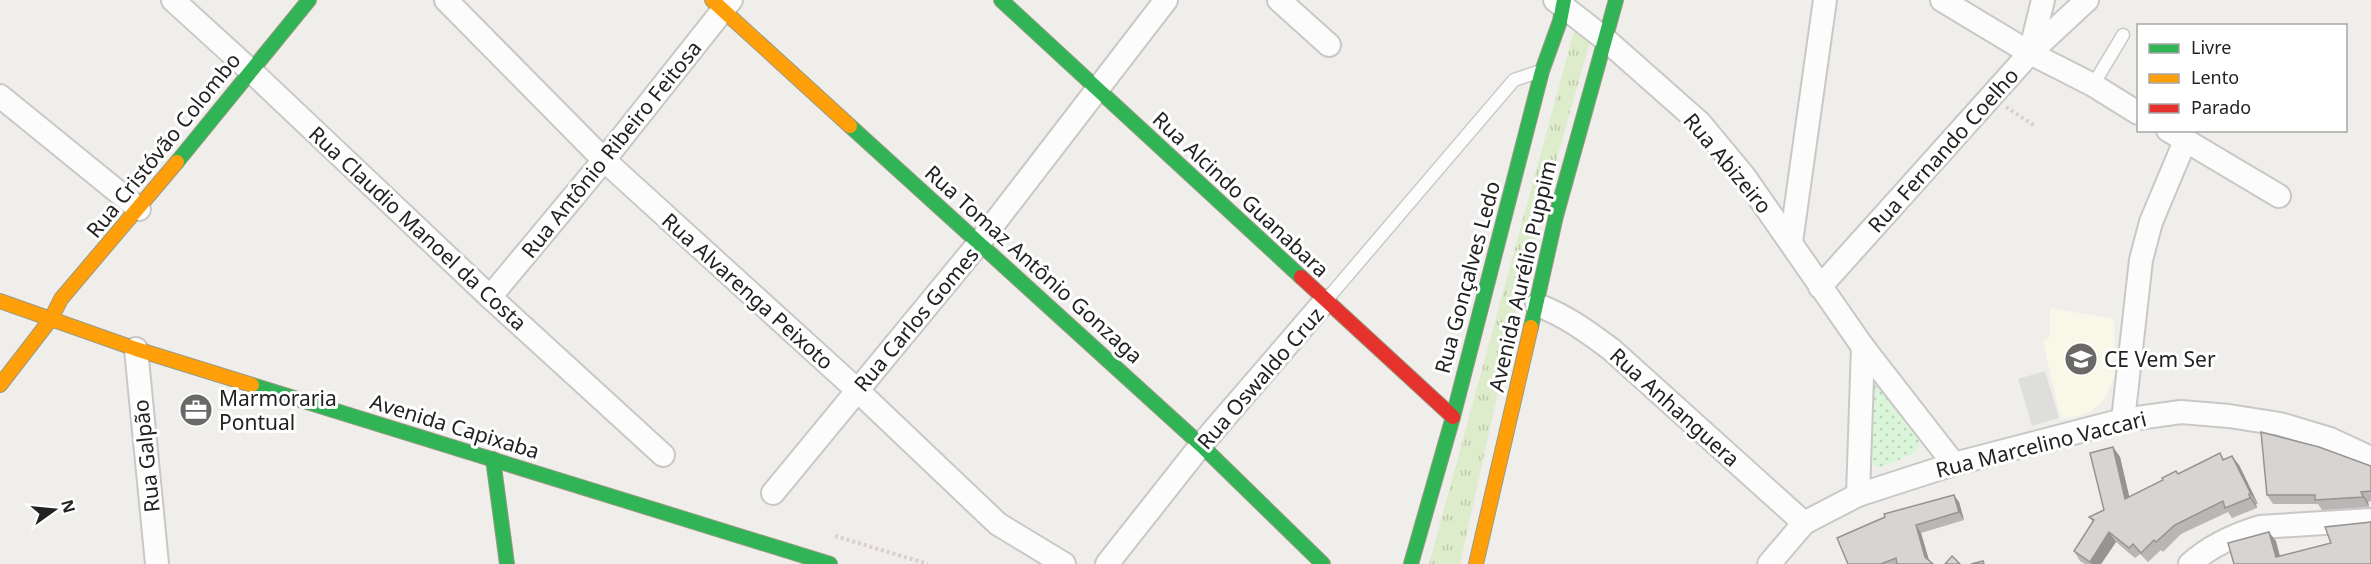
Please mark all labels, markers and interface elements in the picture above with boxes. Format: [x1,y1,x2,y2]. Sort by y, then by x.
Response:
legend [2137,24,2347,132]
street label: Rua Antônio Ribeiro Feitosa [515,35,707,263]
text: Livre [2191,35,2231,59]
street label: Rua Cristóvão Colombo [80,47,246,243]
street label: Rua Fernando Coelho [1862,62,2024,238]
text: Lento [2191,65,2239,89]
text: Parado [2191,95,2251,119]
street label: Rua Alcindo Guanabara [1147,105,1335,283]
street label: Rua Abizeiro [1678,107,1778,219]
street label: Rua Claudio Manoel da Costa [303,120,533,336]
street label: Avenida Aurélio Puppim [1482,158,1562,394]
street label: Rua Tomaz Antônio Gonzaga [919,159,1149,369]
street label: Rua Gonçalves Ledo [1428,178,1506,376]
street label: Rua Alvarenga Peixoto [656,207,840,375]
street label: Rua Carlos Gomes [847,241,985,397]
street label: Rua Oswaldo Cruz [1191,301,1329,455]
street label: Rua Anhanguera [1604,341,1746,473]
school or university icon: CE Vem Ser [2063,341,2099,377]
place label: CE Vem Ser [2104,345,2216,373]
place label: Marmoraria Pontual [219,384,337,436]
street label: Avenida Capixaba [367,387,543,465]
office icon: Marmoraria Pontual [178,392,214,428]
street label: Rua Galpão [126,398,166,514]
street label: Rua Marcelino Vaccari [1933,404,2149,484]
north arrow [24,480,84,540]
text: N [56,497,81,515]

